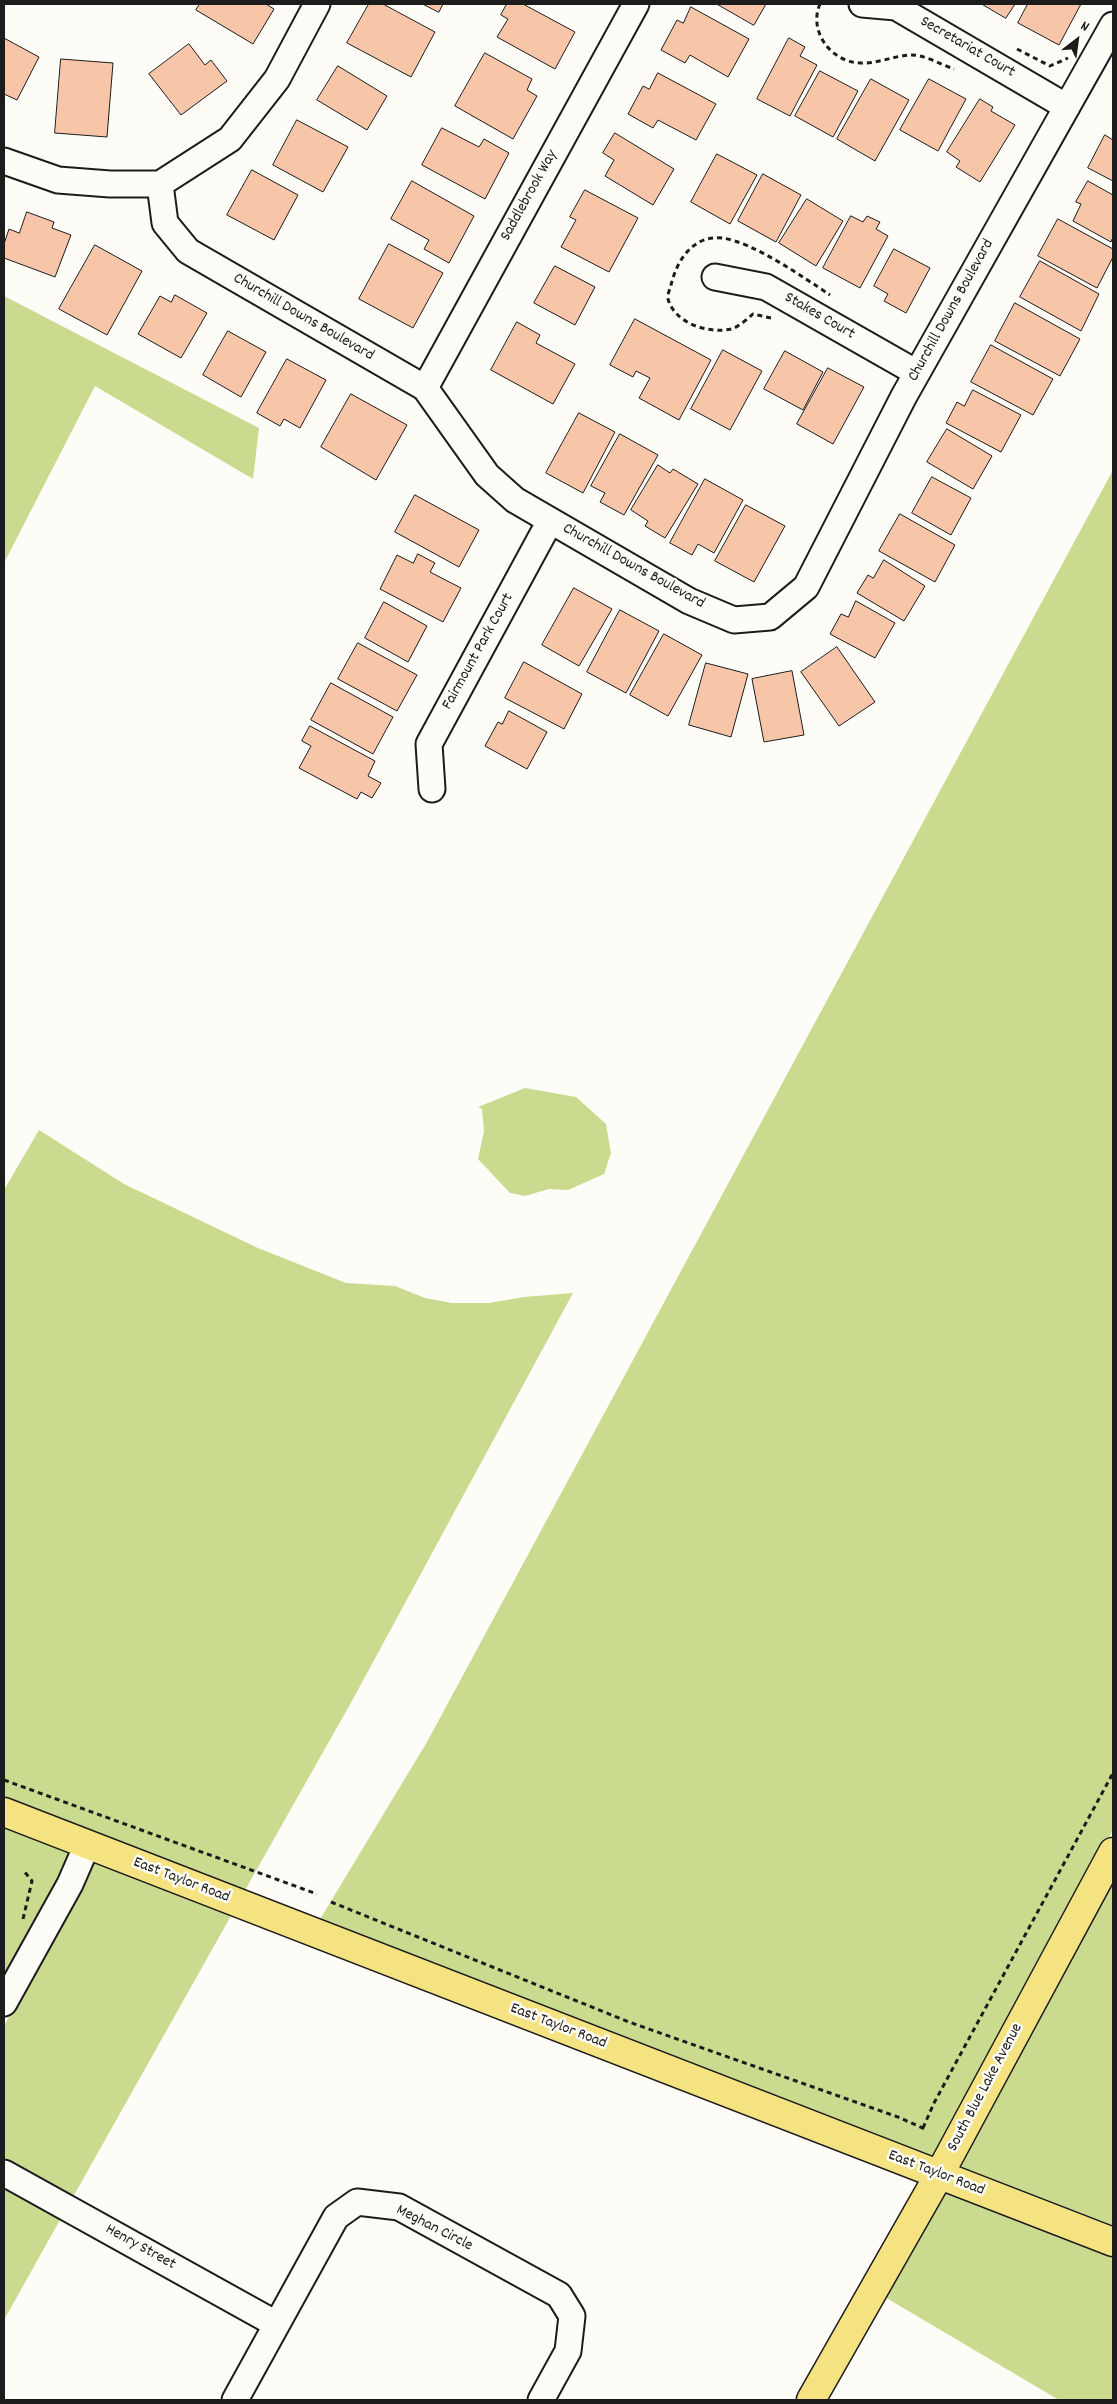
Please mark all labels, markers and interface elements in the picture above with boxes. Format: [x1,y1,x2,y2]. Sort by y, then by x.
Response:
street label: Secretariat Court [916,13,1018,83]
north arrow [1052,15,1102,65]
text: N [1076,17,1092,37]
street label: Saddlebrook Way [497,147,563,245]
street label: Churchill Downs Boulevard [905,237,999,385]
street label: Churchill Downs Boulevard [229,270,377,366]
street label: Stakes Court [780,289,858,345]
street label: Churchill Downs Boulevard [559,520,707,614]
street label: Fairmount Park Court [439,590,519,714]
street label: East Taylor Road [130,1854,232,1908]
street label: East Taylor Road [507,2000,609,2054]
street label: South Blue Lake Avenue [944,2021,1028,2155]
street label: East Taylor Road [885,2147,987,2201]
street label: Meghan Circle [393,2202,475,2256]
street label: Henry Street [101,2221,179,2275]

